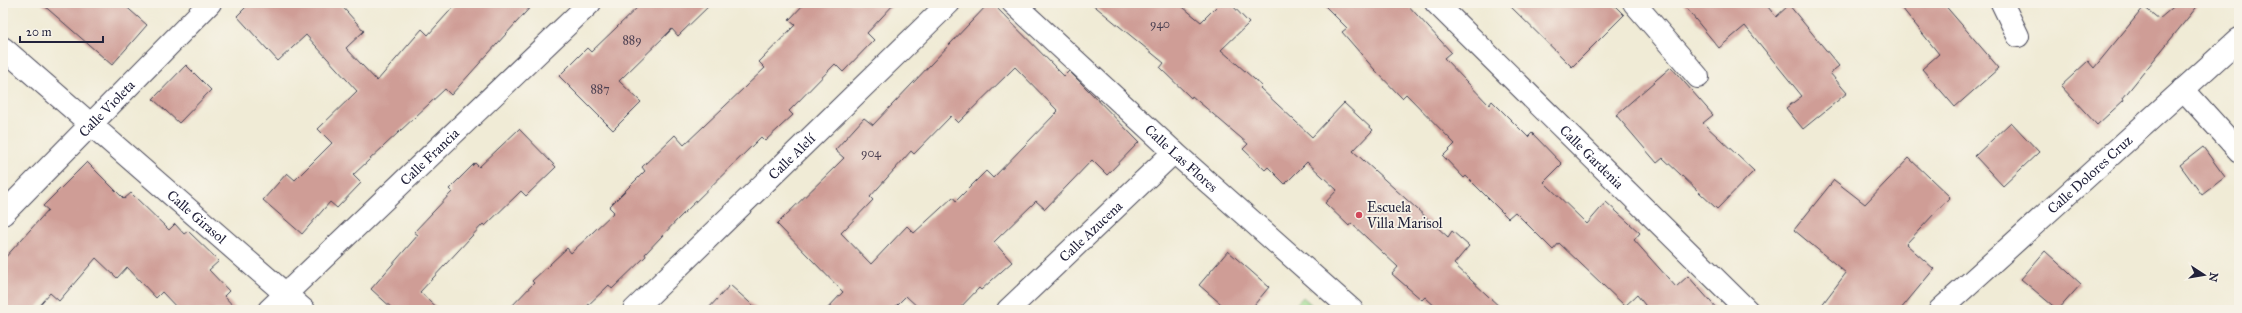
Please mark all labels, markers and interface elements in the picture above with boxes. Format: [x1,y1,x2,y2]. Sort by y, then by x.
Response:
house number: 940 [1150,17,1170,31]
scale bar [20,18,103,44]
text: 20 m [26,25,52,39]
house number: 889 [622,33,642,47]
street label: Calle Violeta [75,77,139,141]
house number: 887 [590,82,610,96]
street label: Calle Las Flores [1141,121,1221,196]
street label: Calle Gardenia [1556,122,1627,193]
street label: Calle Francia [397,125,463,189]
street label: Calle Alelí [765,129,820,183]
street label: Calle Dolores Cruz [2044,132,2136,218]
house number: 904 [861,146,881,160]
street label: Calle Girasol [163,187,230,248]
street label: Calle Azucena [1056,198,1126,266]
place label: Escuela Villa Marisol [1366,199,1443,232]
marker: Escuela Villa Marisol [1354,210,1364,220]
north arrow [2184,255,2224,295]
text: N [2206,271,2221,284]

